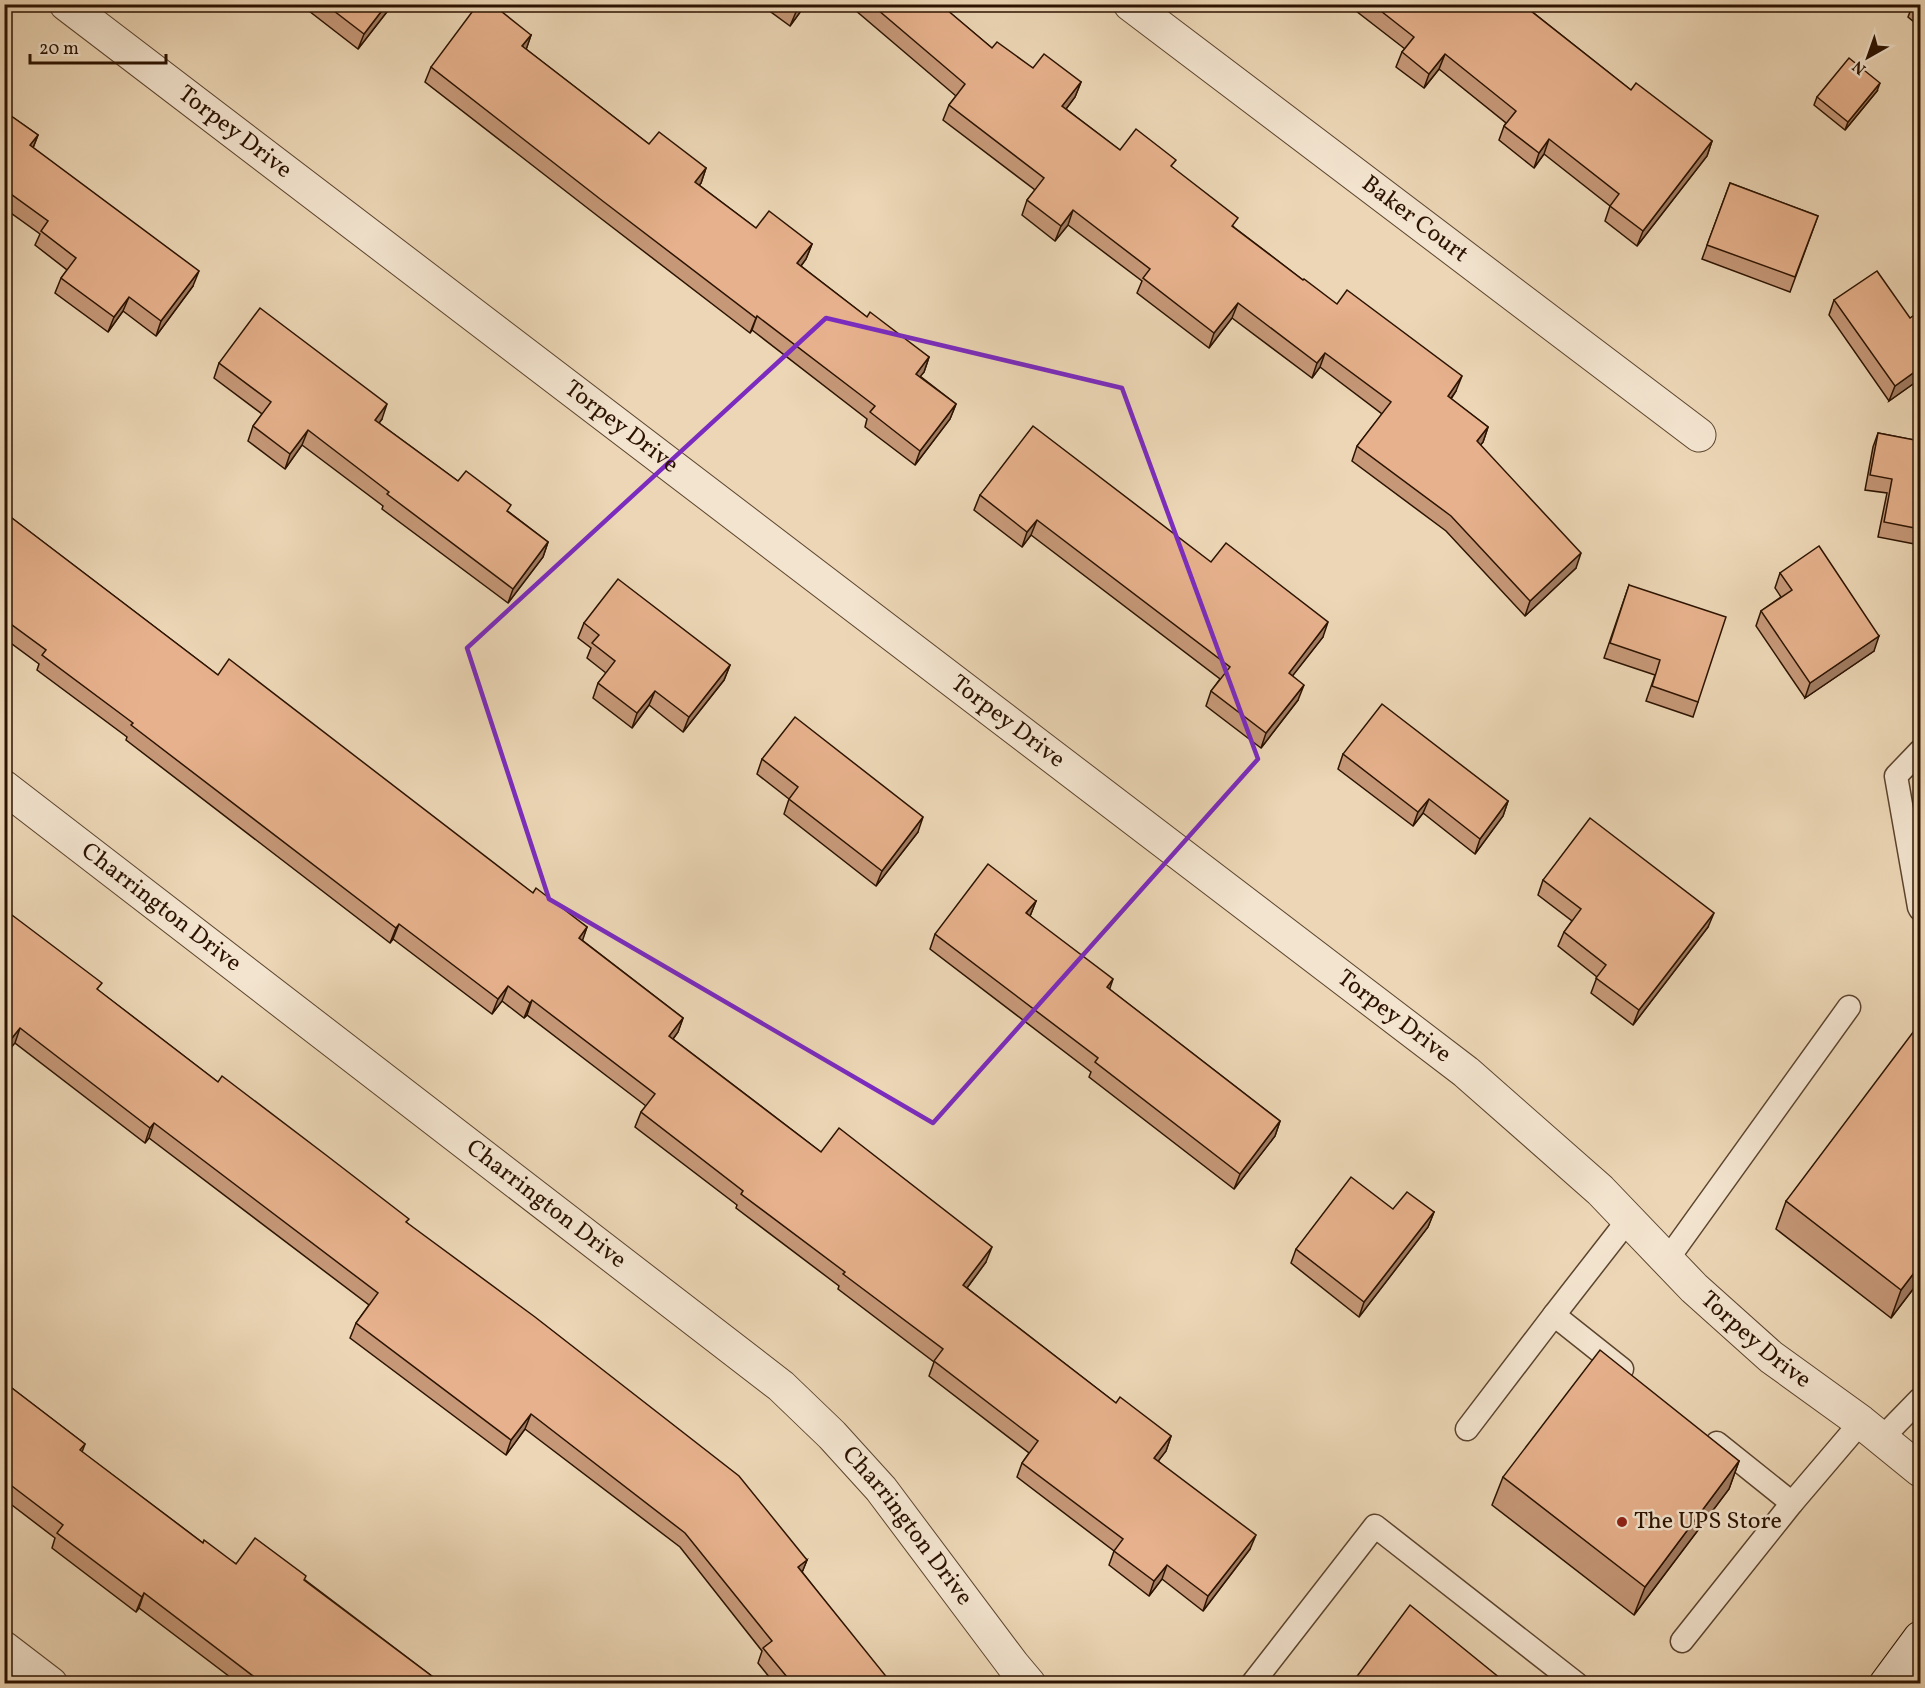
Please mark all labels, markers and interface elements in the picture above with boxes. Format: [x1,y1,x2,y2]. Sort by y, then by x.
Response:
scale bar [30,27,166,65]
north arrow [1838,27,1898,87]
text: 20 m [39,37,79,62]
text: N [1848,55,1871,79]
street label: Torpey Drive [170,78,299,187]
street label: Baker Court [1354,168,1475,271]
street label: Torpey Drive [557,373,685,482]
street label: Torpey Drive [943,667,1072,777]
street label: Charrington Drive [73,835,248,981]
street label: Torpey Drive [1329,962,1458,1072]
street label: Charrington Drive [458,1132,633,1278]
street label: Torpey Drive [1692,1284,1818,1397]
street label: Charrington Drive [833,1439,980,1613]
place label: The UPS Store [1634,1505,1782,1539]
marker: The UPS Store [1615,1515,1629,1529]

